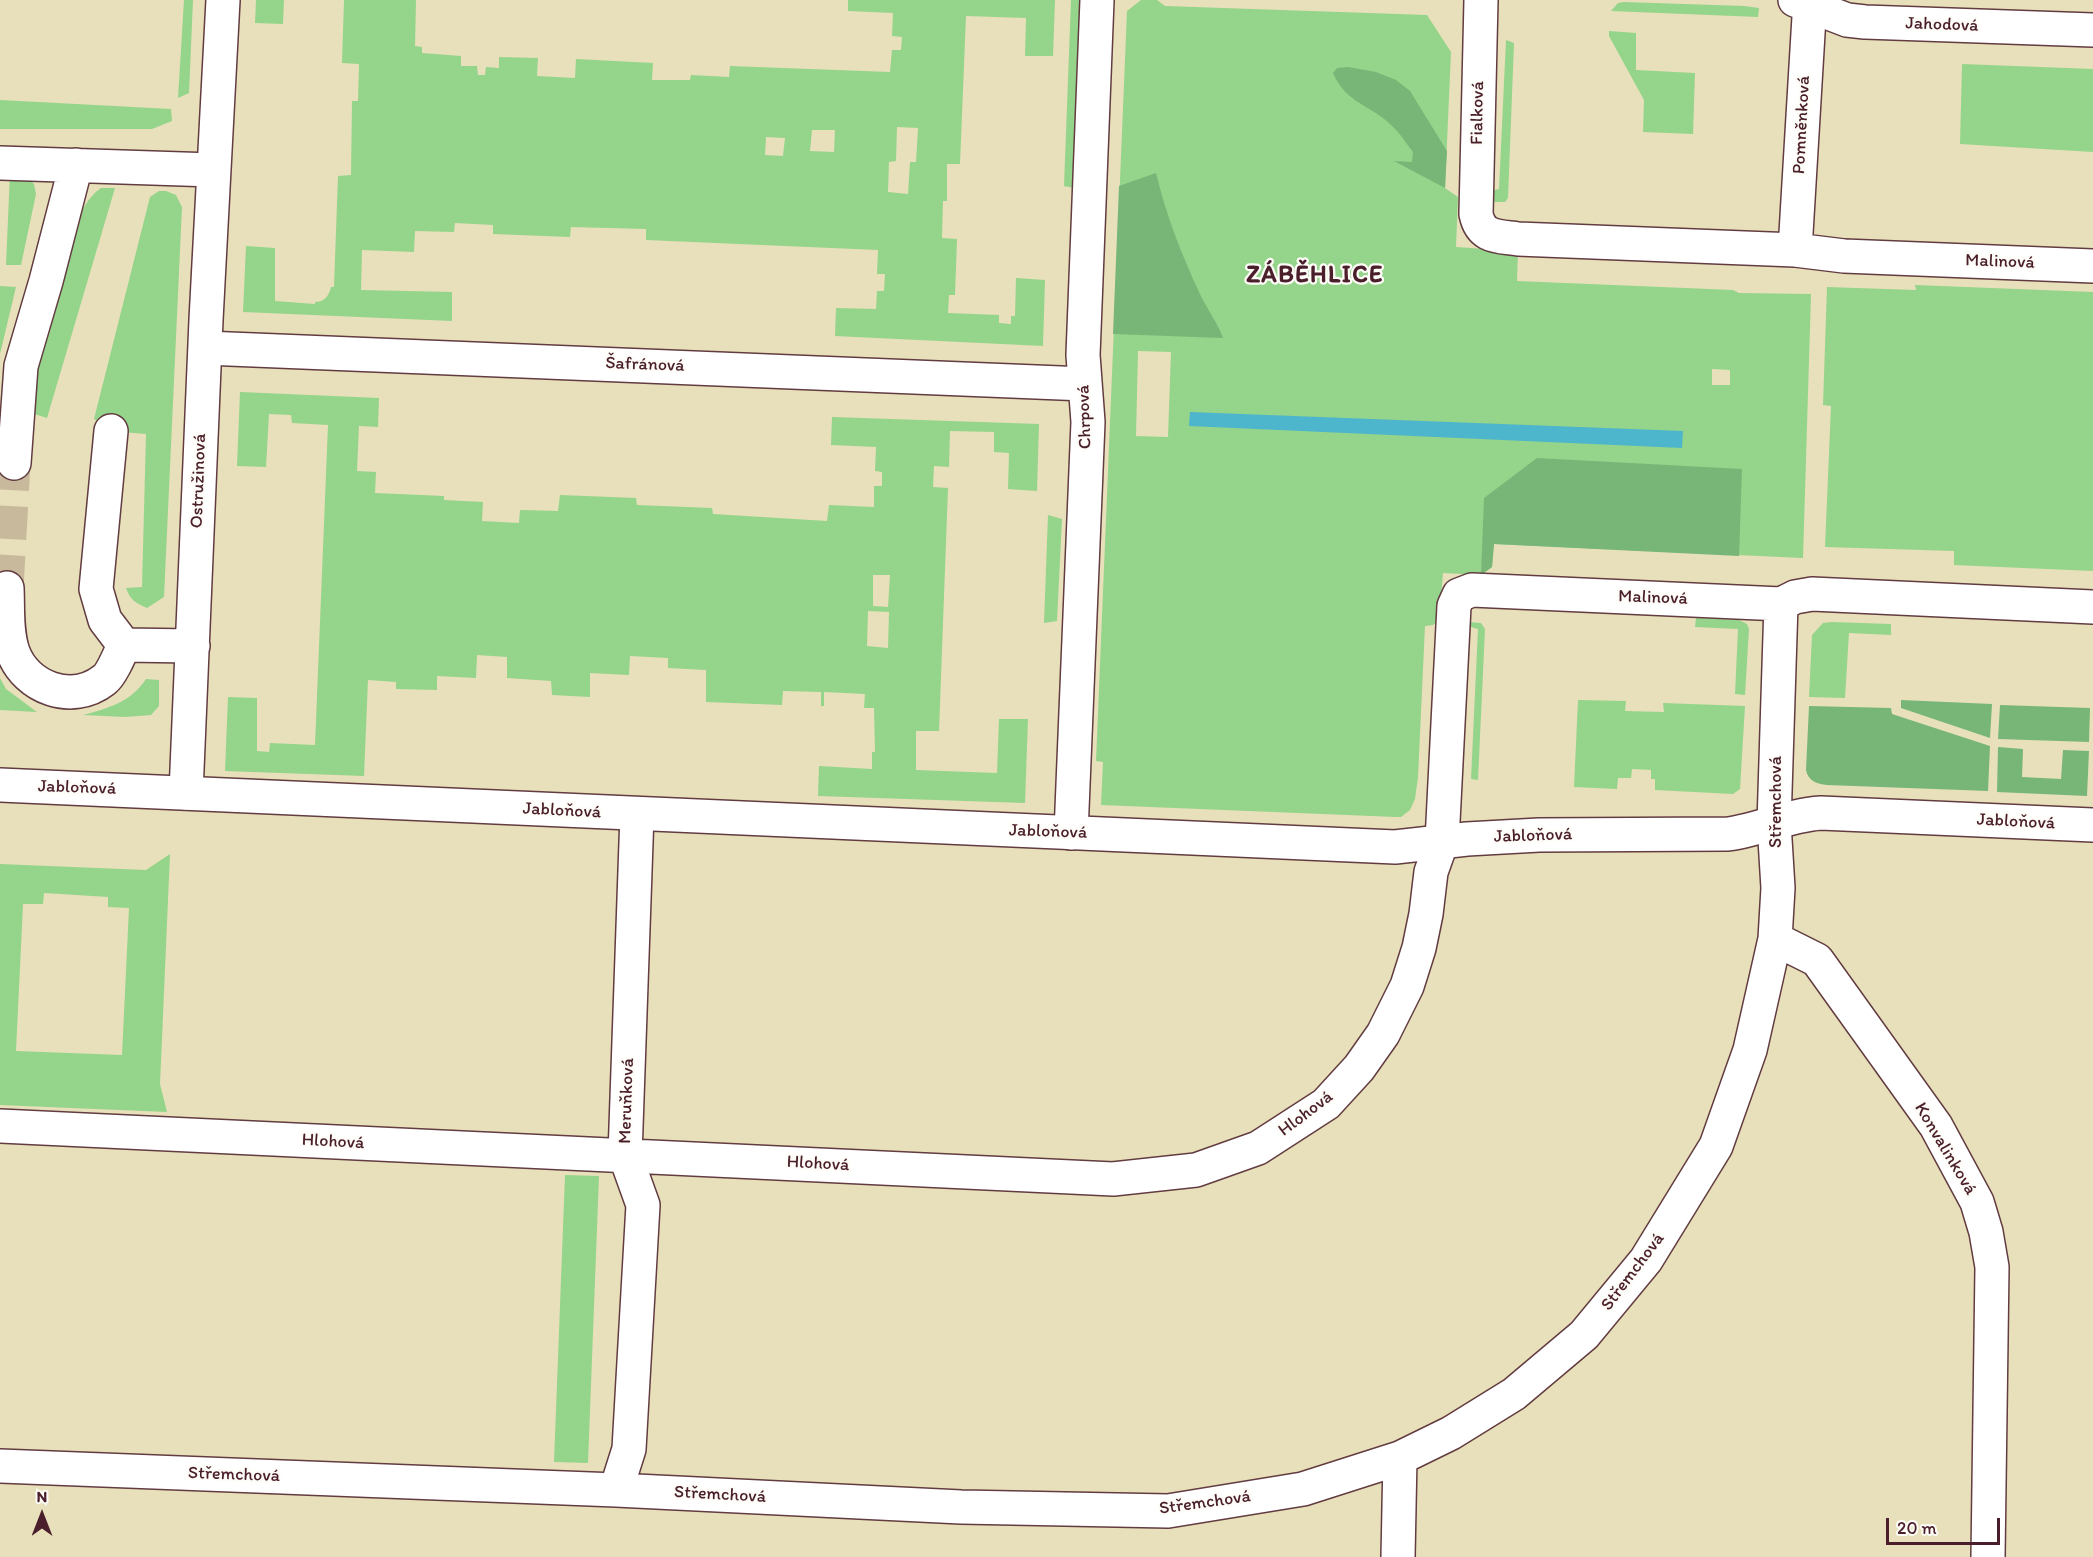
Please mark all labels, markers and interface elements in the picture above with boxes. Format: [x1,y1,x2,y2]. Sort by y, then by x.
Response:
street label: Jahodová [1905,13,1979,37]
street label: Pomněnková [1789,75,1815,175]
street label: Fialková [1467,81,1489,145]
street label: Malinová [1965,250,2035,274]
district label: ZÁBĚHLICE [1246,262,1384,290]
street label: Šafránová [605,353,685,377]
street label: Chrpová [1073,384,1097,450]
street label: Ostružinová [187,433,211,529]
street label: Malinová [1618,586,1688,610]
street label: Střemchová [1765,756,1787,848]
street label: Jabloňová [37,776,117,800]
street label: Jabloňová [522,798,602,824]
street label: Jabloňová [1976,809,2056,835]
street label: Jabloňová [1008,820,1088,844]
street label: Jabloňová [1493,824,1573,848]
street label: Meruňková [615,1058,639,1144]
street label: Hlohová [1274,1086,1338,1142]
street label: Konvalinková [1909,1099,1981,1199]
street label: Hlohová [301,1130,365,1154]
street label: Hlohová [786,1152,850,1176]
street label: Střemchová [1597,1229,1669,1315]
street label: Střemchová [188,1463,280,1487]
street label: Střemchová [673,1482,767,1508]
north arrow [12,1485,72,1545]
street label: Střemchová [1158,1486,1252,1520]
text: N [37,1487,47,1506]
scale bar [1889,1506,2003,1544]
text: 20 m [1897,1517,1937,1539]

